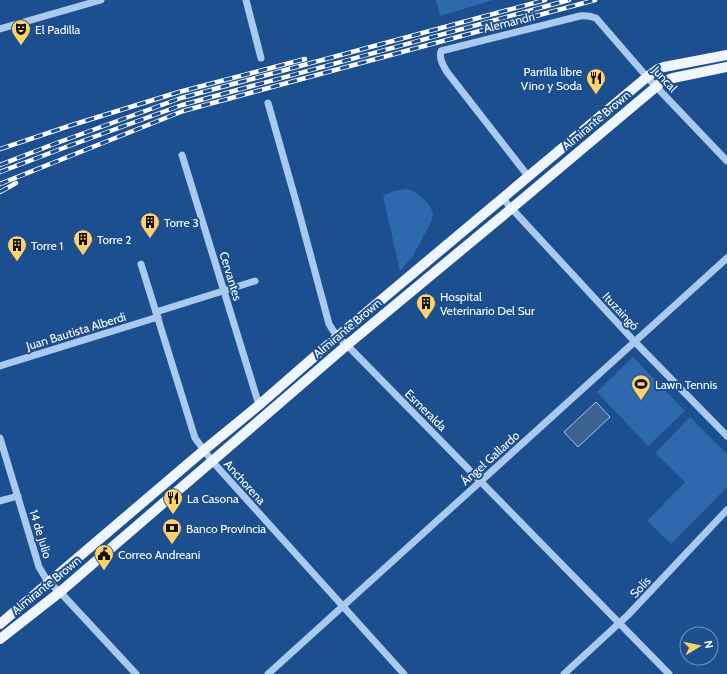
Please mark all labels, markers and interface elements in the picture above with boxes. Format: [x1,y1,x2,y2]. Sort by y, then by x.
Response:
street label: Alemandri [482,8,536,36]
theatre icon: El Padilla [10,18,32,46]
place label: El Padilla [35,22,81,37]
street label: Juncal [649,62,681,95]
place label: Parrilla libre Vino y Soda [521,64,582,93]
restaurant icon: Parrilla libre Vino y Soda [585,67,607,95]
street label: Almirante Brown [559,87,634,153]
building icon: Torre 3 [139,211,161,239]
place label: Torre 3 [164,215,199,230]
building icon: Torre 2 [72,228,94,256]
place label: Torre 2 [97,232,132,247]
building icon: Torre 1 [6,234,28,262]
place label: Torre 1 [31,238,63,253]
street label: Cervantes [216,250,246,302]
place label: Hospital Veterinario Del Sur [440,289,535,318]
street label: Ituzaingó [600,289,643,333]
building icon: Hospital Veterinario Del Sur [415,292,437,320]
street label: Almirante Brown [310,295,385,361]
street label: Juan Bautista Alberdi [23,309,128,354]
sports icon: Lawn Tennis [630,373,652,401]
place label: Lawn Tennis [655,377,717,392]
street label: Esmeralda [402,386,450,434]
street label: Ángel Gallardo [458,427,523,488]
street label: Anchorena [221,457,269,508]
restaurant icon: La Casona [162,487,184,515]
place label: La Casona [187,491,239,506]
street label: 14 de Julio [26,508,56,561]
bank icon: Banco Provincia [161,517,183,545]
place label: Banco Provincia [186,521,266,536]
public building icon: Correo Andreani [93,543,115,571]
place label: Correo Andreani [118,547,200,562]
street label: Almirante Brown [8,552,84,618]
street label: Solís [626,573,654,601]
north arrow [679,626,719,666]
text: N [701,639,716,649]

